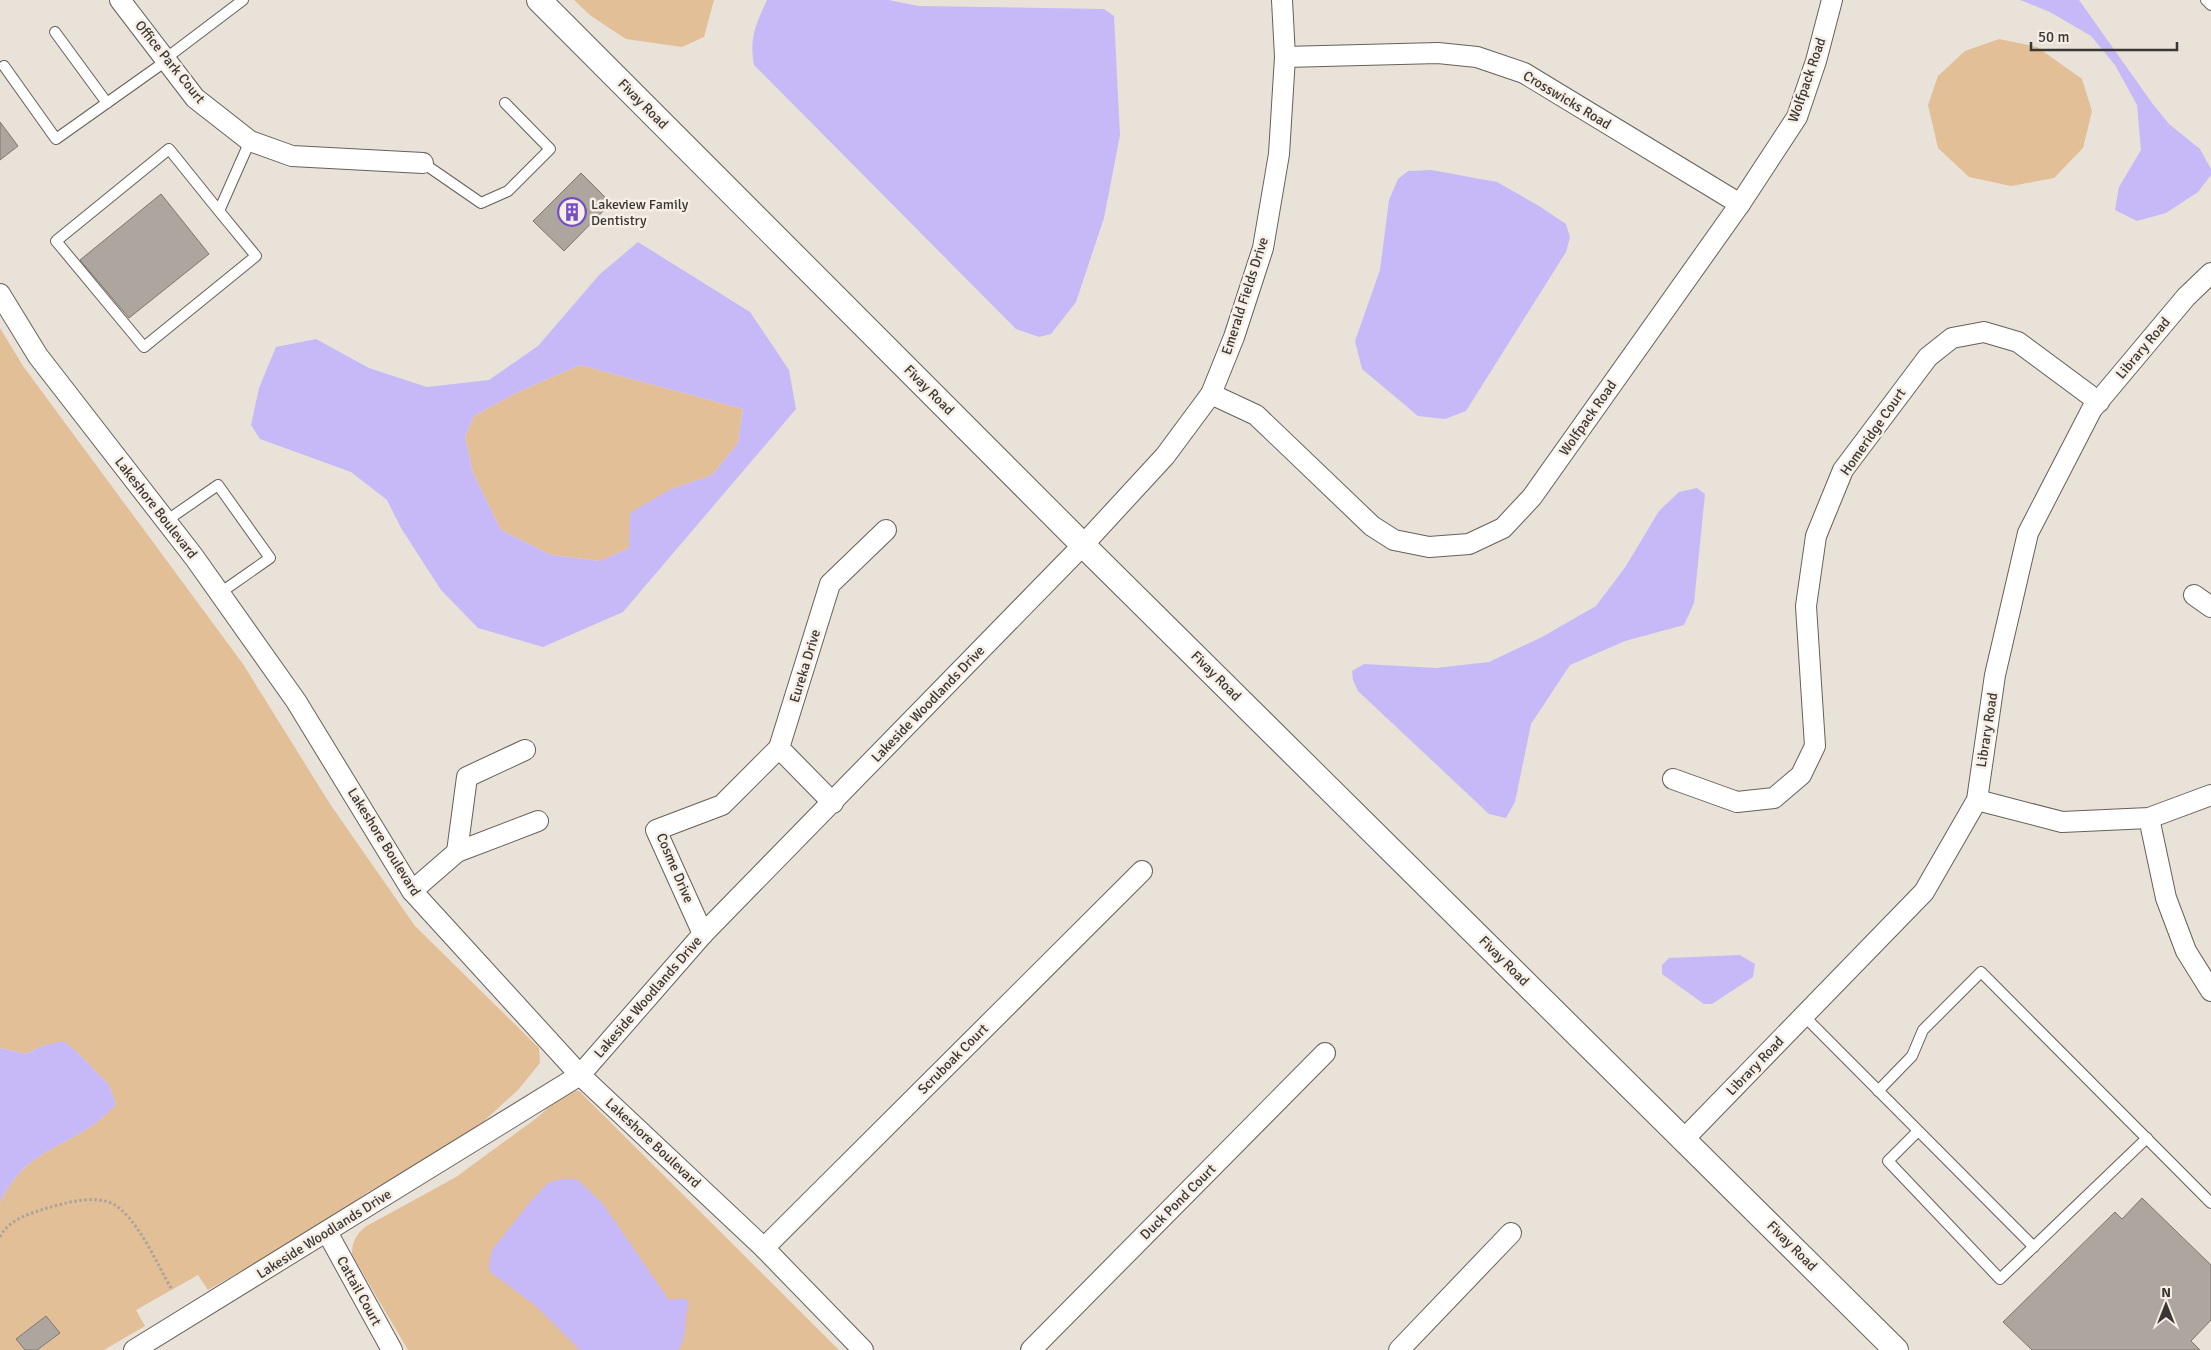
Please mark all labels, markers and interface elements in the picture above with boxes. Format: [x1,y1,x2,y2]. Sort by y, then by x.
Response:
street label: Office Park Court [131,17,209,107]
scale bar [2031,20,2177,52]
text: 50 m [2038,28,2069,46]
street label: Wolfpack Road [1785,35,1829,125]
street label: Crosswicks Road [1520,67,1614,133]
street label: Fivay Road [614,75,672,133]
place label: Lakeview Family Dentistry [591,196,689,229]
building icon: Lakeview Family Dentistry [557,197,587,227]
street label: Emerald Fields Drive [1218,235,1272,357]
street label: Library Road [2112,314,2174,382]
street label: Fivay Road [900,361,958,419]
street label: Wolfpack Road [1556,377,1620,459]
street label: Homeridge Court [1837,385,1909,479]
street label: Lakeshore Boulevard [111,454,201,562]
street label: Eureka Drive [786,627,824,705]
street label: Lakeside Woodlands Drive [868,642,988,766]
street label: Fivay Road [1187,647,1245,705]
street label: Library Road [1973,691,2001,769]
street label: Lakeshore Boulevard [344,785,424,899]
street label: Cosme Drive [653,830,697,906]
street label: Fivay Road [1475,932,1533,990]
street label: Lakeside Woodlands Drive [591,933,705,1061]
street label: Scruboak Court [914,1020,992,1098]
street label: Library Road [1723,1033,1787,1099]
street label: Lakeshore Boulevard [602,1094,704,1192]
street label: Duck Pond Court [1137,1161,1219,1243]
street label: Lakeside Woodlands Drive [254,1186,394,1282]
street label: Fivay Road [1763,1217,1821,1275]
street label: Cattail Court [333,1253,385,1329]
north arrow [2141,1280,2191,1330]
text: N [2161,1284,2171,1301]

